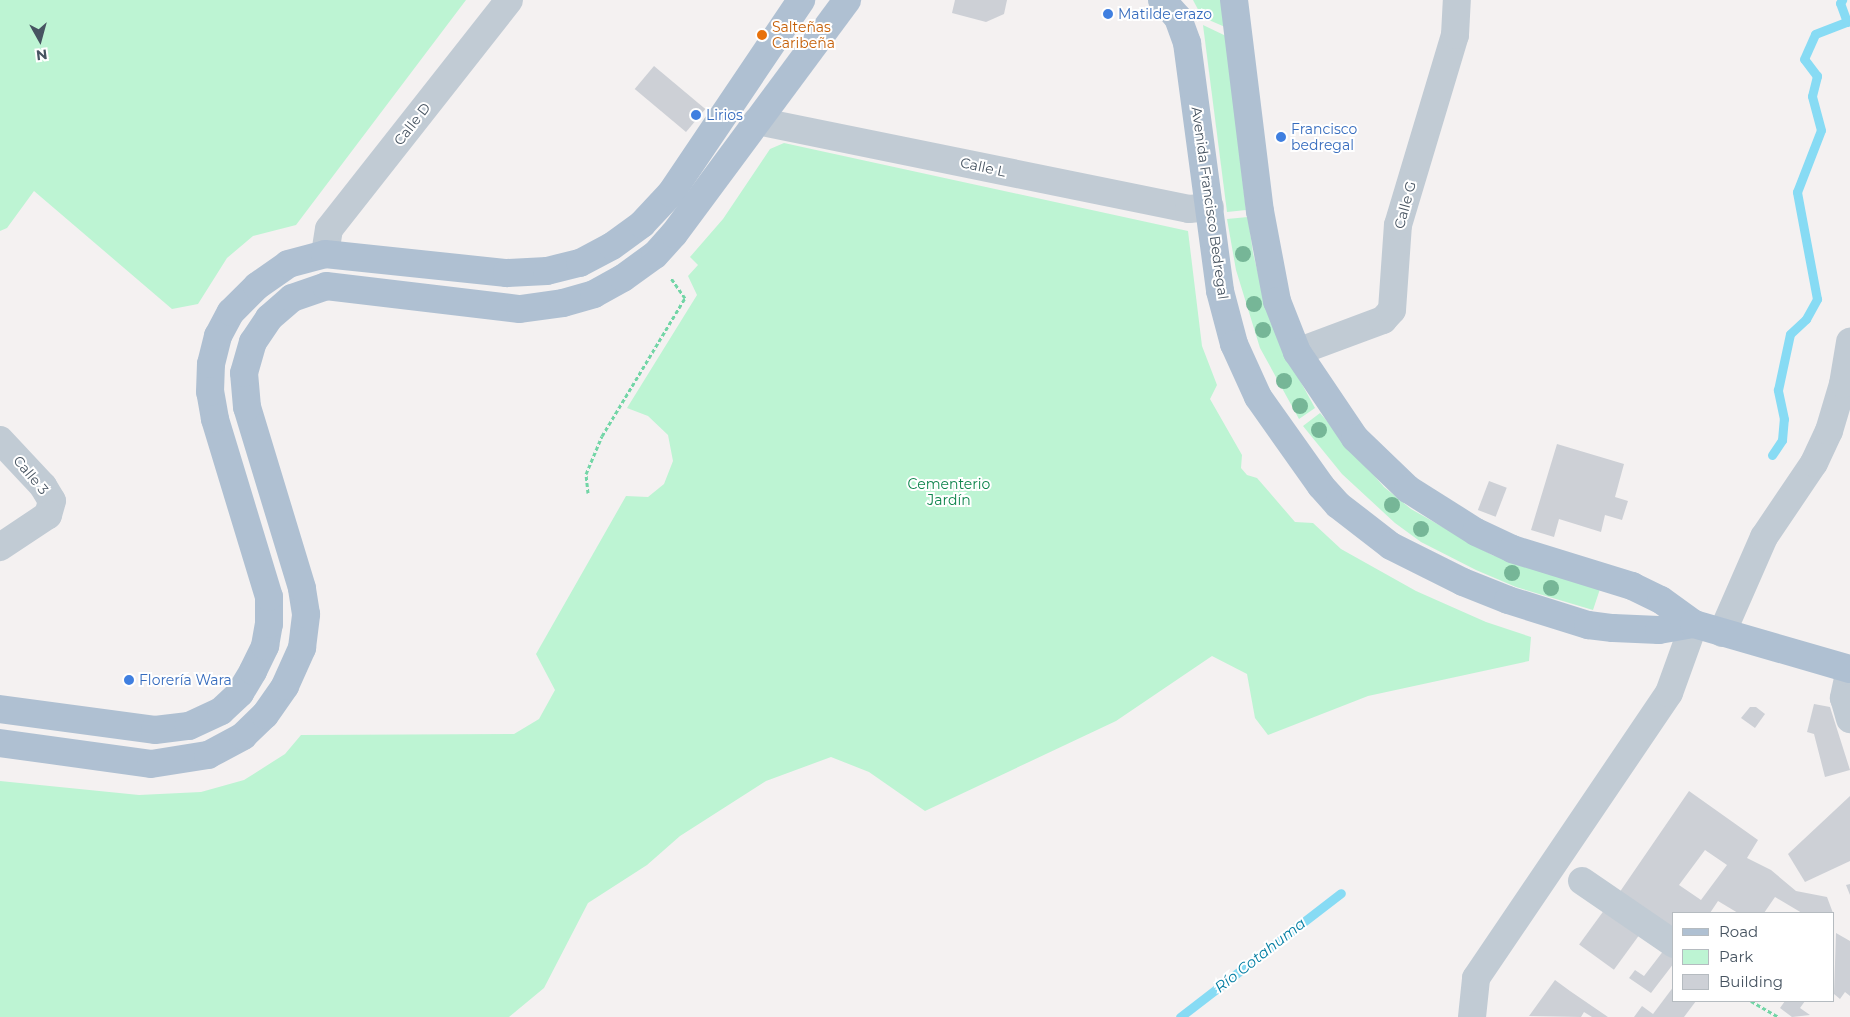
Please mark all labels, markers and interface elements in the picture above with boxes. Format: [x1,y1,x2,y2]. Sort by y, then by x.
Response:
place label: Matilde erazo [1118,6,1212,22]
marker: Matilde erazo [1102,8,1114,20]
north arrow [15,15,65,65]
place label: Salteñas Caribeña [772,19,835,52]
marker: Salteñas Caribeña [756,29,768,41]
text: N [35,45,49,65]
street label: Calle D [390,99,434,149]
street label: Avenida Francisco Bedregal [1188,106,1232,300]
place label: Lirios [706,107,743,123]
marker: Lirios [690,109,702,121]
place label: Francisco bedregal [1291,121,1357,154]
marker: Francisco bedregal [1275,131,1287,143]
street label: Calle L [959,154,1007,180]
street label: Calle G [1391,179,1419,231]
street label: Calle 3 [10,452,52,498]
park label: Cementerio Jardín [908,476,990,508]
place label: Florería Wara [139,672,232,688]
marker: Florería Wara [123,674,135,686]
legend [1672,912,1835,1002]
water label: Río Cotahuma [1211,914,1309,996]
text: Road [1719,922,1758,941]
text: Park [1719,947,1753,966]
text: Building [1719,972,1783,991]

